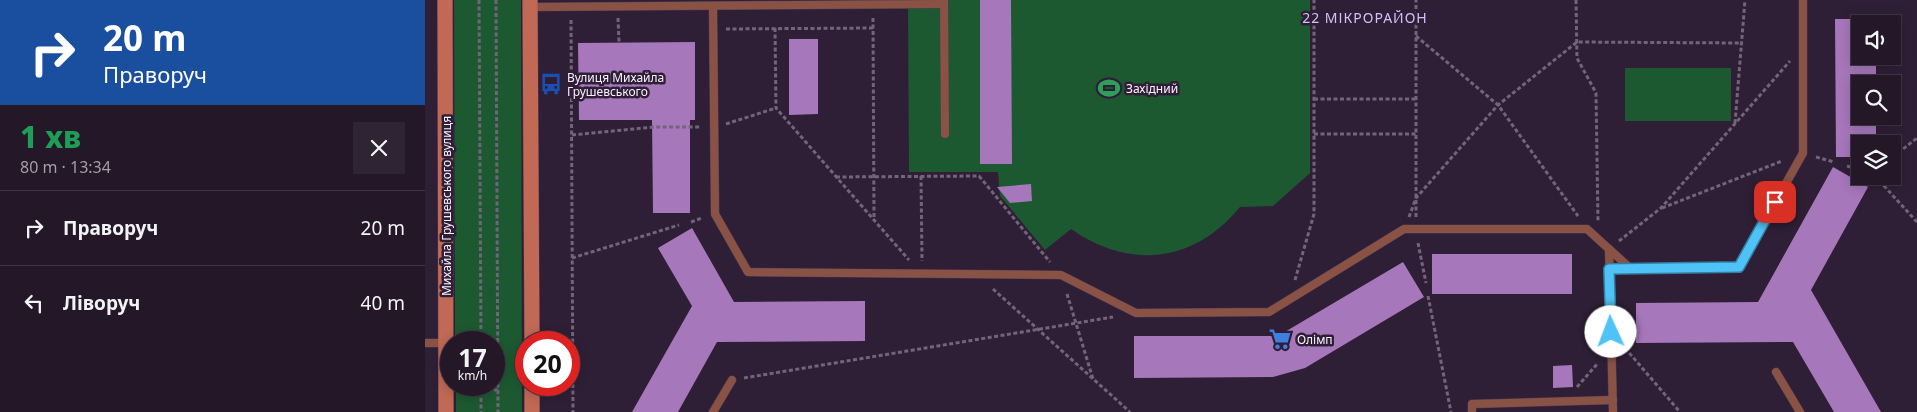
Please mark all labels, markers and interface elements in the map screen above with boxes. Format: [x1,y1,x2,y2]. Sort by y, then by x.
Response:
district label: 22 МІКРОРАЙОН [1302,8,1428,27]
text: 20 m [103,14,186,61]
map controls [1851,15,1901,185]
button: sound [1851,15,1901,65]
icon: right [20,20,85,85]
text: Праворуч [103,59,207,89]
place label: Вулиця Михайла Грушевського [567,69,664,100]
bus stop icon: Вулиця Михайла Грушевського [538,71,564,97]
sports icon: Західний [1096,75,1122,101]
button: search [1851,75,1901,125]
place label: Західний [1126,80,1178,97]
text: 1 хв [20,116,81,157]
street label: Михайла Грушевського вулиця [438,116,455,296]
button: close [353,122,405,174]
button: layers [1851,135,1901,185]
text: 80 m · 13:34 [20,156,111,178]
pin [1754,181,1796,223]
icon: arrive [1761,188,1789,216]
icon: right [20,214,48,242]
text: Праворуч [63,215,158,241]
text: 20 m [361,215,405,241]
icon: left [20,289,48,317]
text: Ліворуч [63,290,140,316]
text: 40 m [361,290,405,316]
position arrow [1584,305,1636,357]
supermarket icon: Олімп [1267,326,1293,352]
speed limit sign: 20 [515,331,580,396]
place label: Олімп [1297,331,1333,348]
text: 17 [458,340,487,374]
text: km/h [458,367,487,384]

